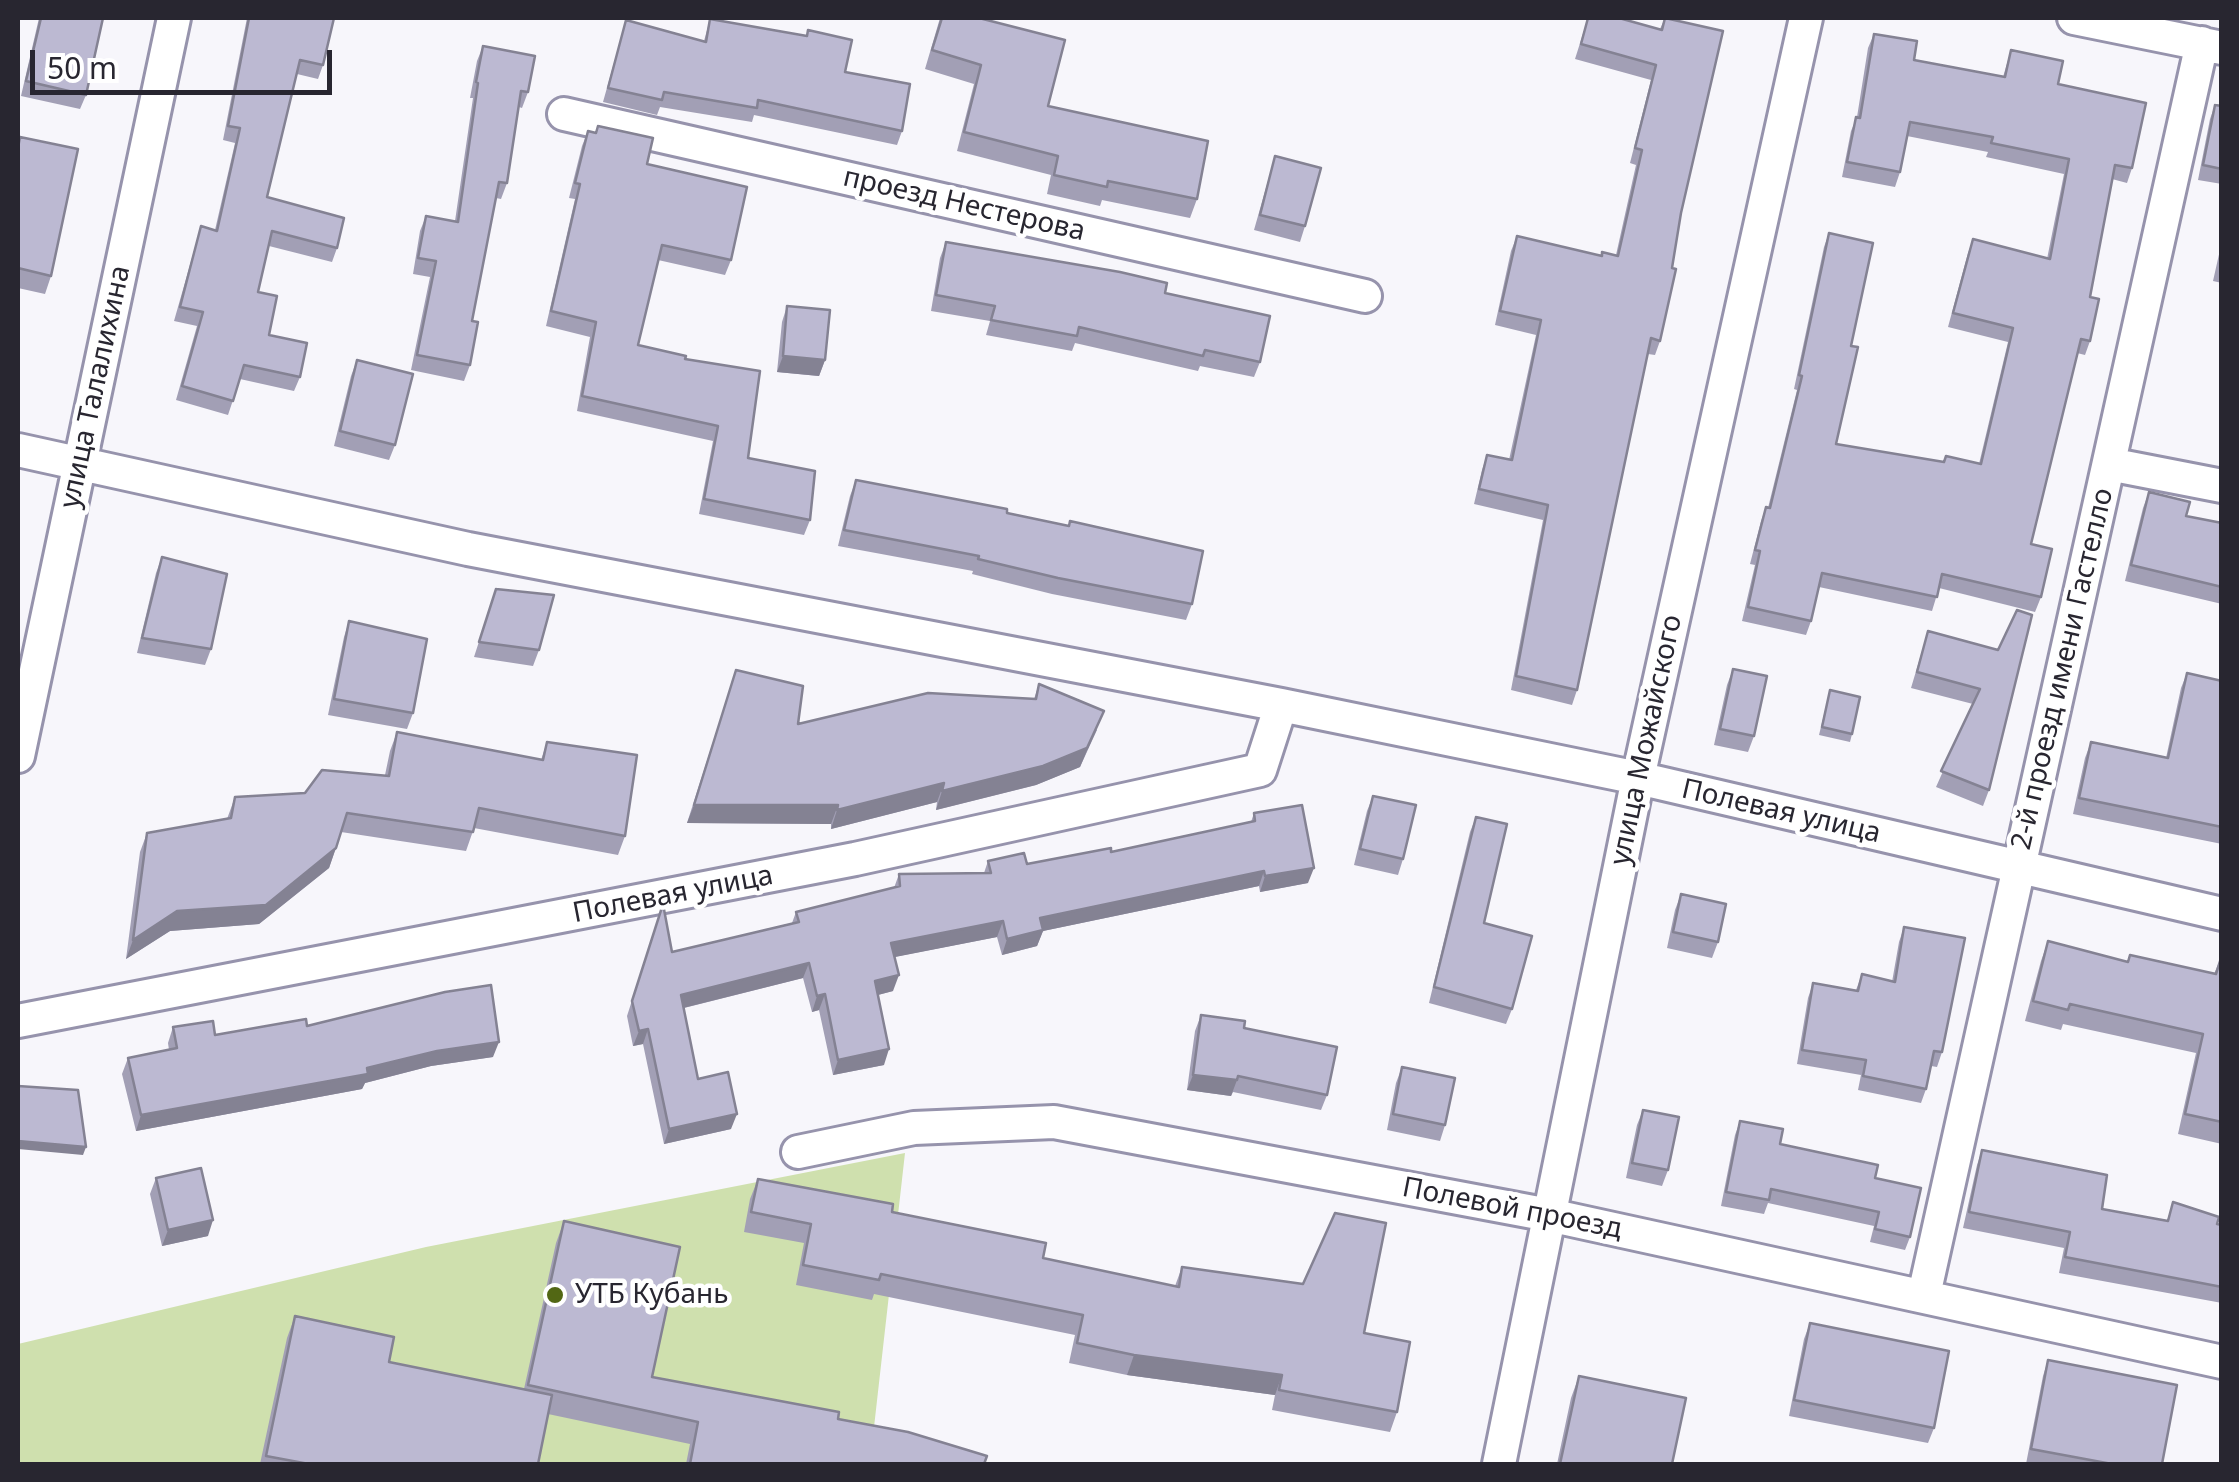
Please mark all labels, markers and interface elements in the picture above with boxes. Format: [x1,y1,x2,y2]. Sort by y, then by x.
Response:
scale bar [35,30,338,92]
text: 50 m [47,47,117,88]
street label: проезд Нестерова [840,161,1088,249]
street label: улица Талалихина [54,263,138,511]
street label: 2-й проезд имени Гастелло [2005,485,2121,853]
street label: улица Можайского [1604,612,1690,868]
street label: Полевая улица [1678,773,1884,851]
street label: Полевая улица [570,859,776,931]
street label: Полевой проезд [1399,1171,1625,1247]
place label: УТБ Кубань [575,1278,728,1312]
marker: УТБ Кубань [544,1284,566,1306]

